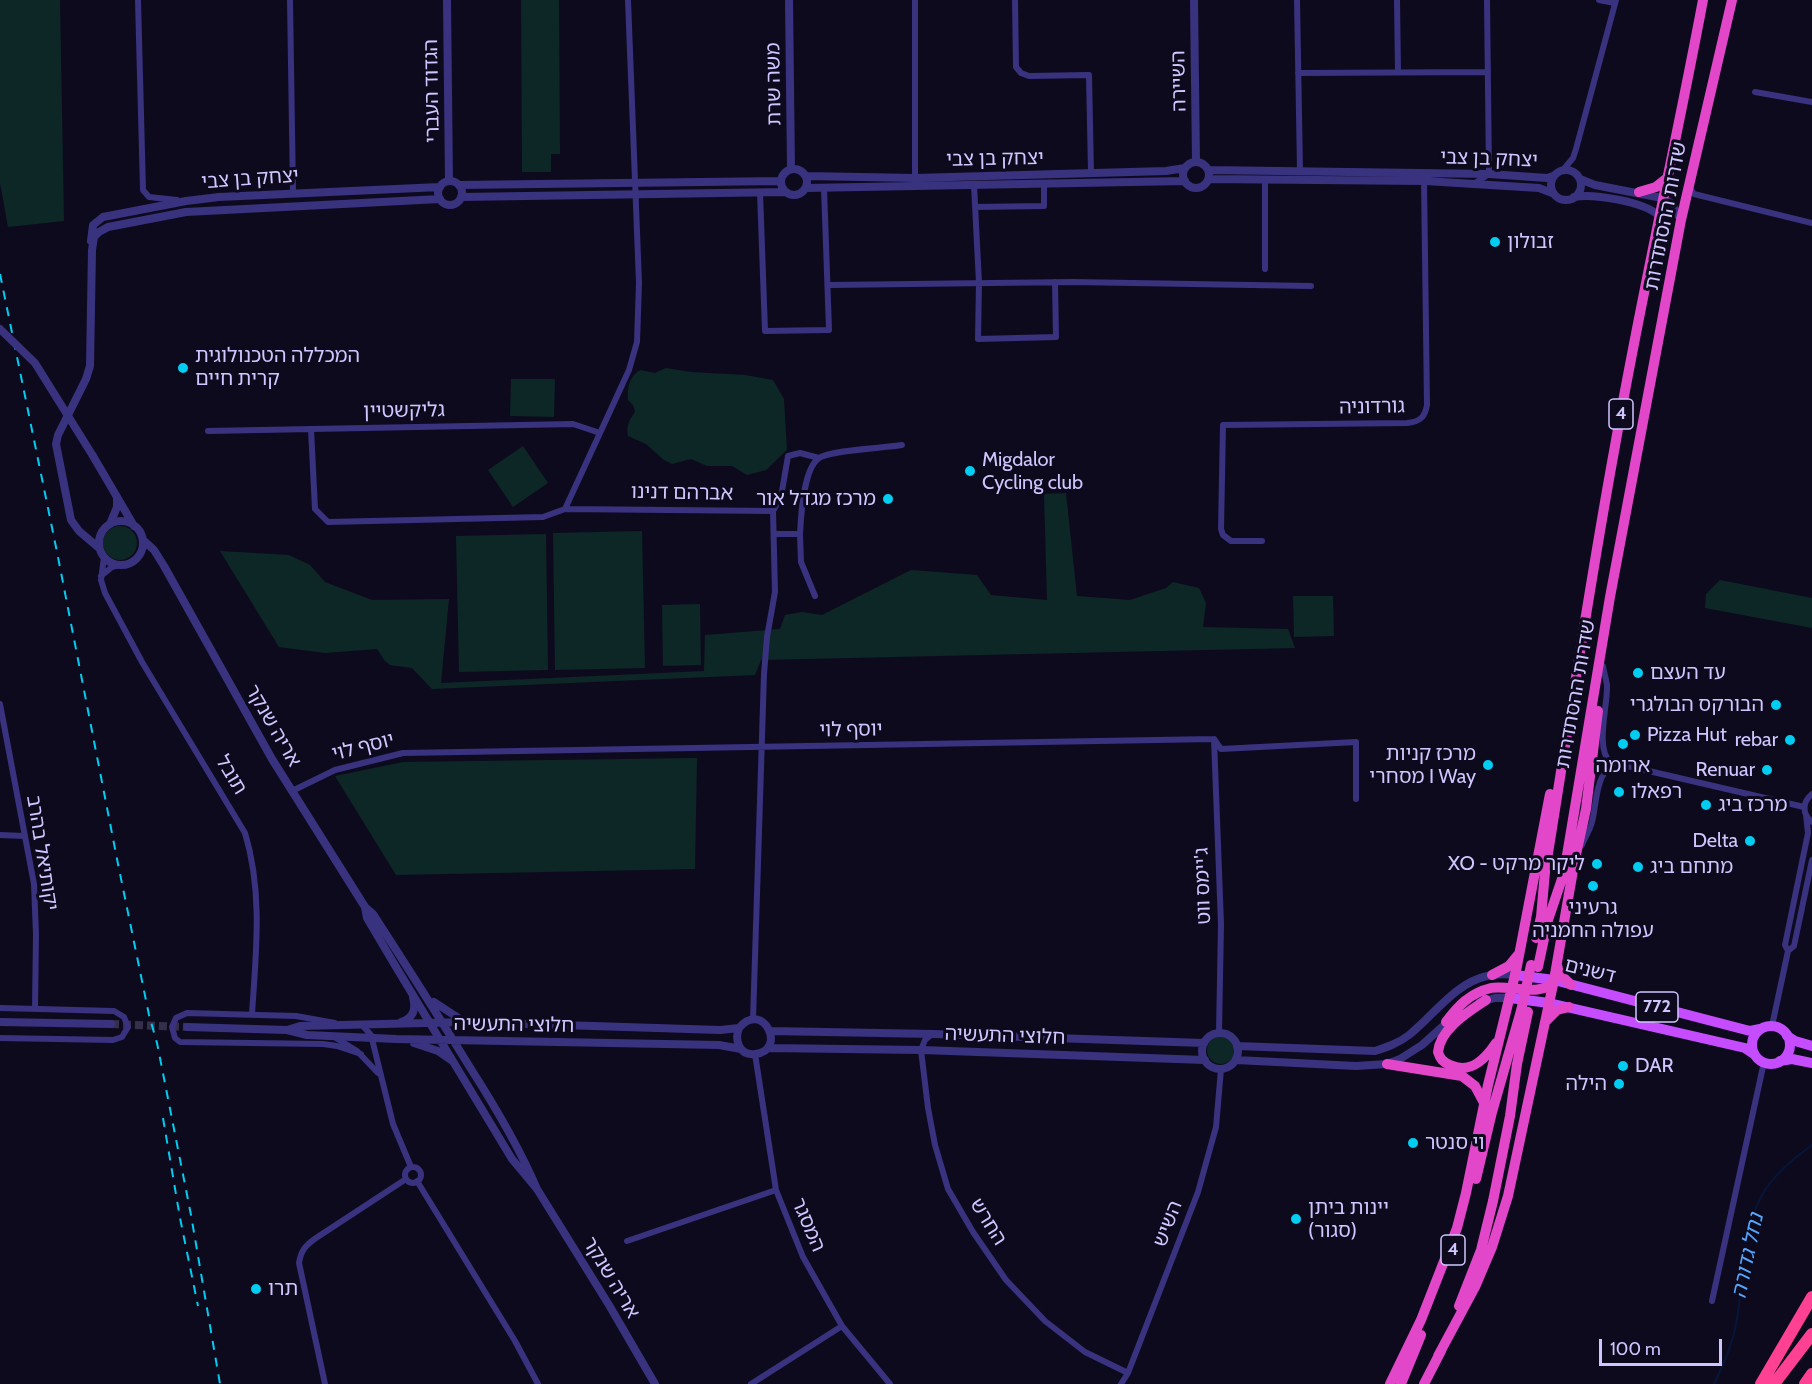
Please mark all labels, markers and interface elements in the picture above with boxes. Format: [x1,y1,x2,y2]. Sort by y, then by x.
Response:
street label: הגדוד העברי [419,39,445,143]
street label: משה שרת [761,42,787,126]
street label: השיירה [1166,50,1192,112]
street label: שדרות ההסתדרות [1640,140,1692,292]
street label: יצחק בן צבי [1440,145,1538,173]
street label: יצחק בן צבי [946,146,1044,172]
street label: יצחק בן צבי [200,164,300,194]
place label: זבולון [1507,230,1554,254]
marker: זבולון [1488,235,1502,249]
place label: המכללה הטכנולוגית קרית חיים [195,344,360,391]
marker: המכללה הטכנולוגית קרית חיים [176,361,190,375]
street label: גורדוניה [1339,394,1405,420]
street label: גליקשטיין [363,398,445,424]
road number: 4 [1609,399,1633,429]
place label: Migdalor Cycling club [982,448,1083,495]
marker: Migdalor Cycling club [963,464,977,478]
street label: אברהם דנינו [631,480,733,506]
place label: מרכז מגדל אור [756,487,876,511]
marker: מרכז מגדל אור [881,492,895,506]
street label: שדרות ההסתדרות [1551,618,1601,770]
place label: עד העצם [1650,661,1726,685]
marker: עד העצם [1631,666,1645,680]
street label: אריה שנקר [240,681,306,771]
place label: הבורקס הבולגרי [1630,693,1764,717]
marker: הבורקס הבולגרי [1769,698,1783,712]
street label: יוסף לוי [819,717,883,743]
place label: Pizza Hut [1647,723,1727,747]
street label: יוסף לוי [329,728,397,766]
marker: Pizza Hut [1628,728,1642,742]
place label: rebar [1735,728,1778,752]
marker: rebar [1783,733,1797,747]
marker: ארומה [1616,737,1630,751]
place label: מרכז קניות מסחרי I Way [1369,742,1476,789]
street label: תובל [210,751,252,799]
place label: ארומה [1596,754,1650,778]
marker: מרכז קניות מסחרי I Way [1481,758,1495,772]
place label: Renuar [1696,758,1755,782]
marker: Renuar [1760,763,1774,777]
place label: רפאלו [1631,780,1682,804]
marker: רפאלו [1612,785,1626,799]
place label: מרכז ביג [1718,793,1788,817]
street label: יקותיאל בהרב [21,794,63,912]
marker: מרכז ביג [1699,798,1713,812]
place label: Delta [1692,829,1738,853]
marker: Delta [1743,834,1757,848]
street label: ג'יימס ווט [1190,847,1216,925]
place label: XO - ליקר מרקט [1448,852,1585,876]
place label: מתחם ביג [1650,855,1733,879]
marker: XO - ליקר מרקט [1590,857,1604,871]
marker: מתחם ביג [1631,860,1645,874]
marker: גרעיני עפולה החמניה [1586,879,1600,893]
place label: גרעיני עפולה החמניה [1532,896,1654,943]
street label: דשנים [1562,953,1618,989]
road number: 772 [1636,992,1678,1022]
street label: חלוצי התעשיה [453,1012,575,1038]
street label: חלוצי התעשיה [944,1022,1066,1050]
place label: DAR [1635,1054,1674,1078]
marker: DAR [1616,1059,1630,1073]
place label: הילה [1566,1072,1607,1096]
marker: הילה [1612,1077,1626,1091]
place label: וי סנטר [1425,1131,1484,1155]
marker: וי סנטר [1406,1136,1420,1150]
street label: המסגר [786,1194,830,1256]
street label: החרש [964,1194,1012,1250]
place label: יינות ביתן (סגור) [1308,1196,1389,1243]
street label: השיש [1148,1197,1188,1251]
water label: נחל גדורה [1727,1211,1769,1301]
marker: יינות ביתן (סגור) [1289,1212,1303,1226]
street label: אריה שנקר [577,1233,645,1323]
road number: 4 [1441,1235,1465,1265]
place label: תרו [268,1277,298,1301]
marker: תרו [249,1282,263,1296]
scale bar [1602,1327,1725,1365]
text: 100 m [1610,1338,1661,1360]

